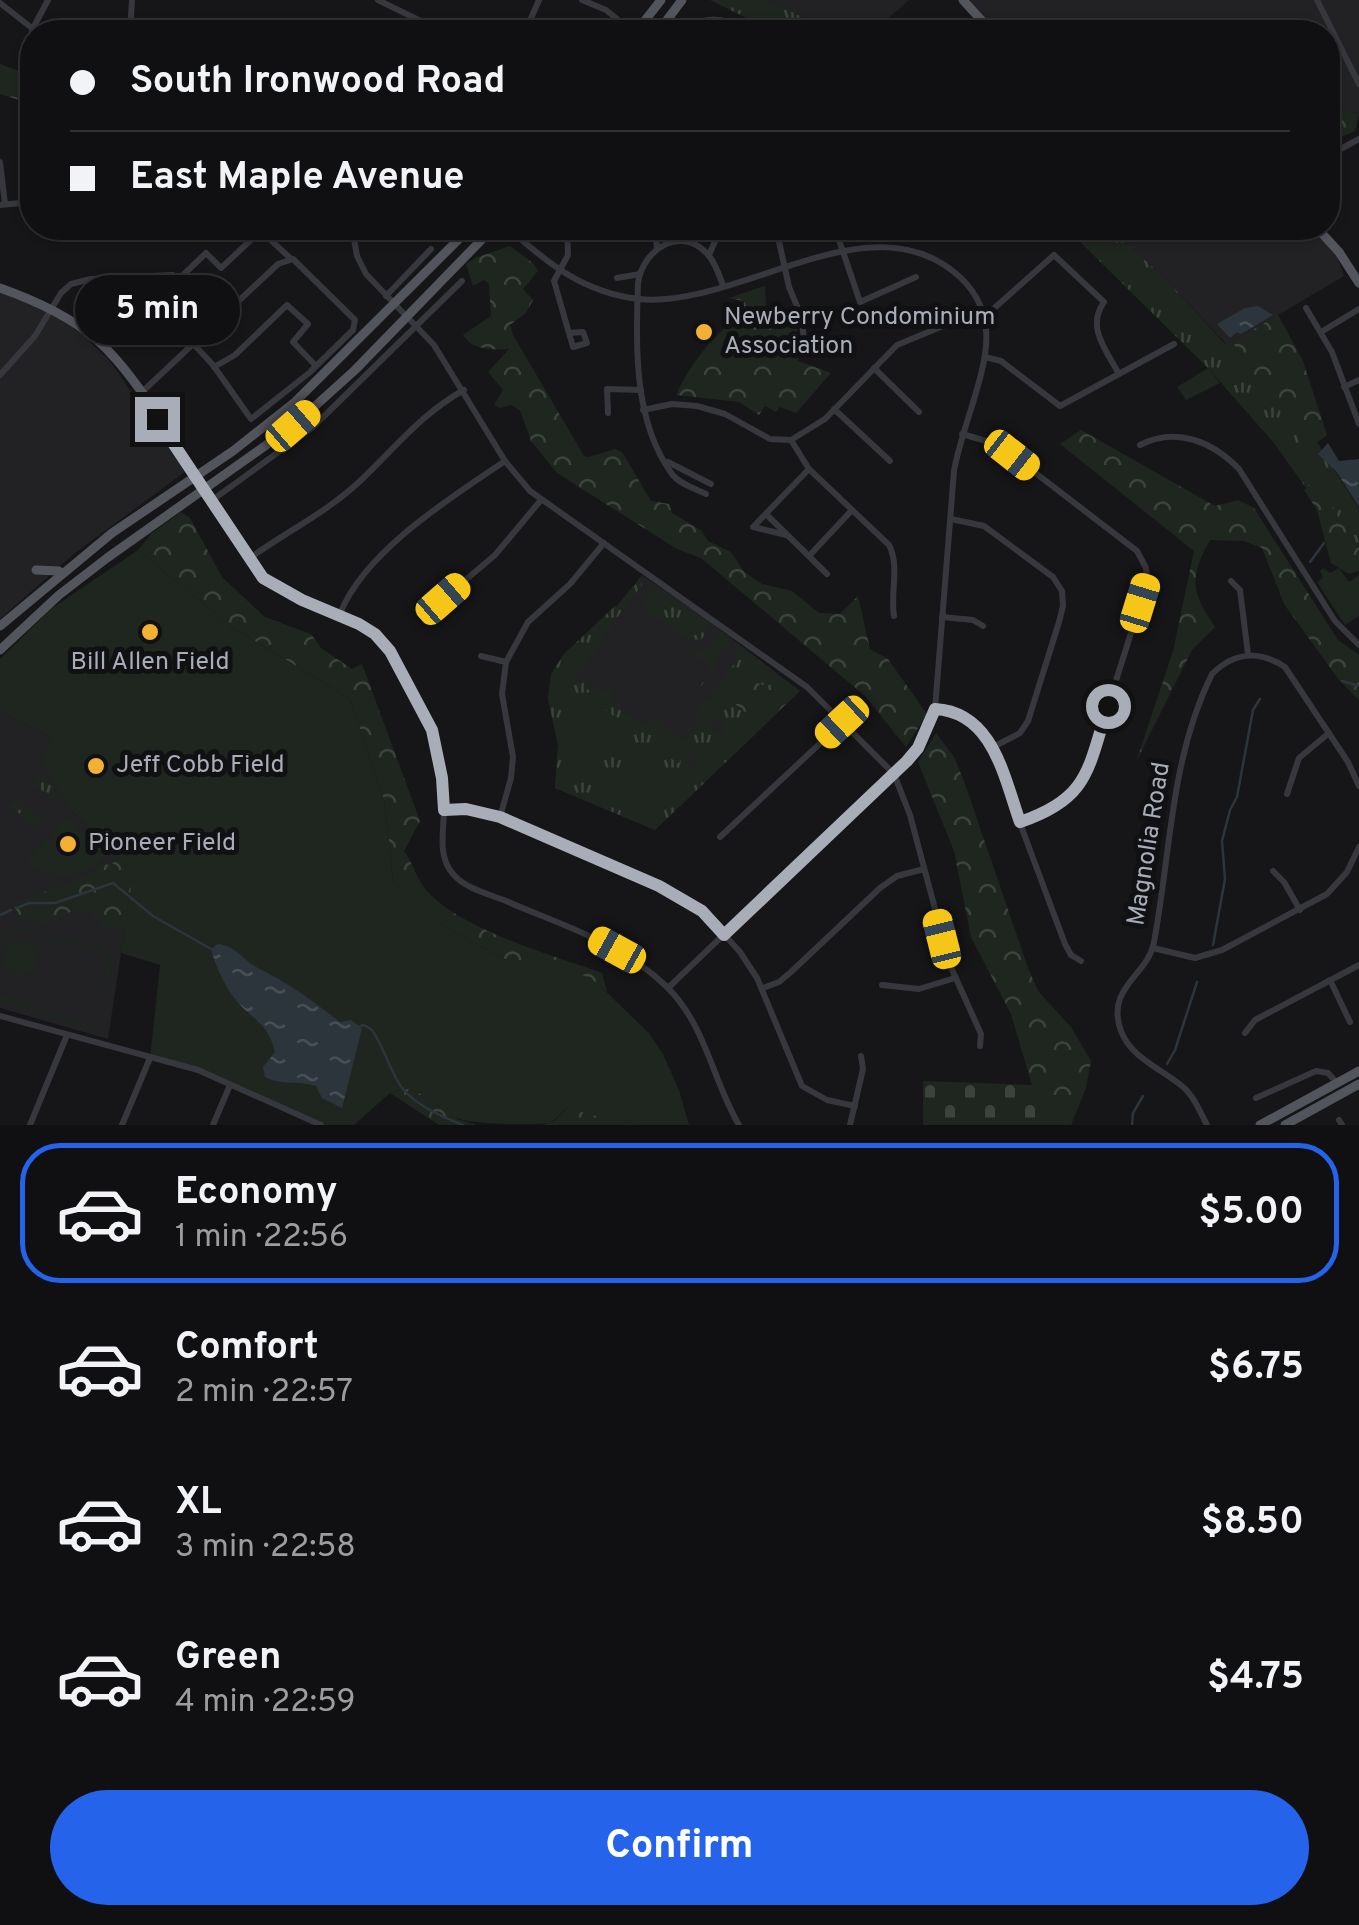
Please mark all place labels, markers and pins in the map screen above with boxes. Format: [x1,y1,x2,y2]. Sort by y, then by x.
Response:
place label: Newberry Condominium Association [724,302,995,363]
marker: Newberry Condominium Association [693,321,715,343]
marker: Bill Allen Field [139,621,161,643]
place label: Bill Allen Field [71,647,229,679]
place label: Jeff Cobb Field [116,750,285,782]
marker: Jeff Cobb Field [85,755,107,777]
place label: Pioneer Field [88,828,236,860]
marker: Pioneer Field [57,833,79,855]

